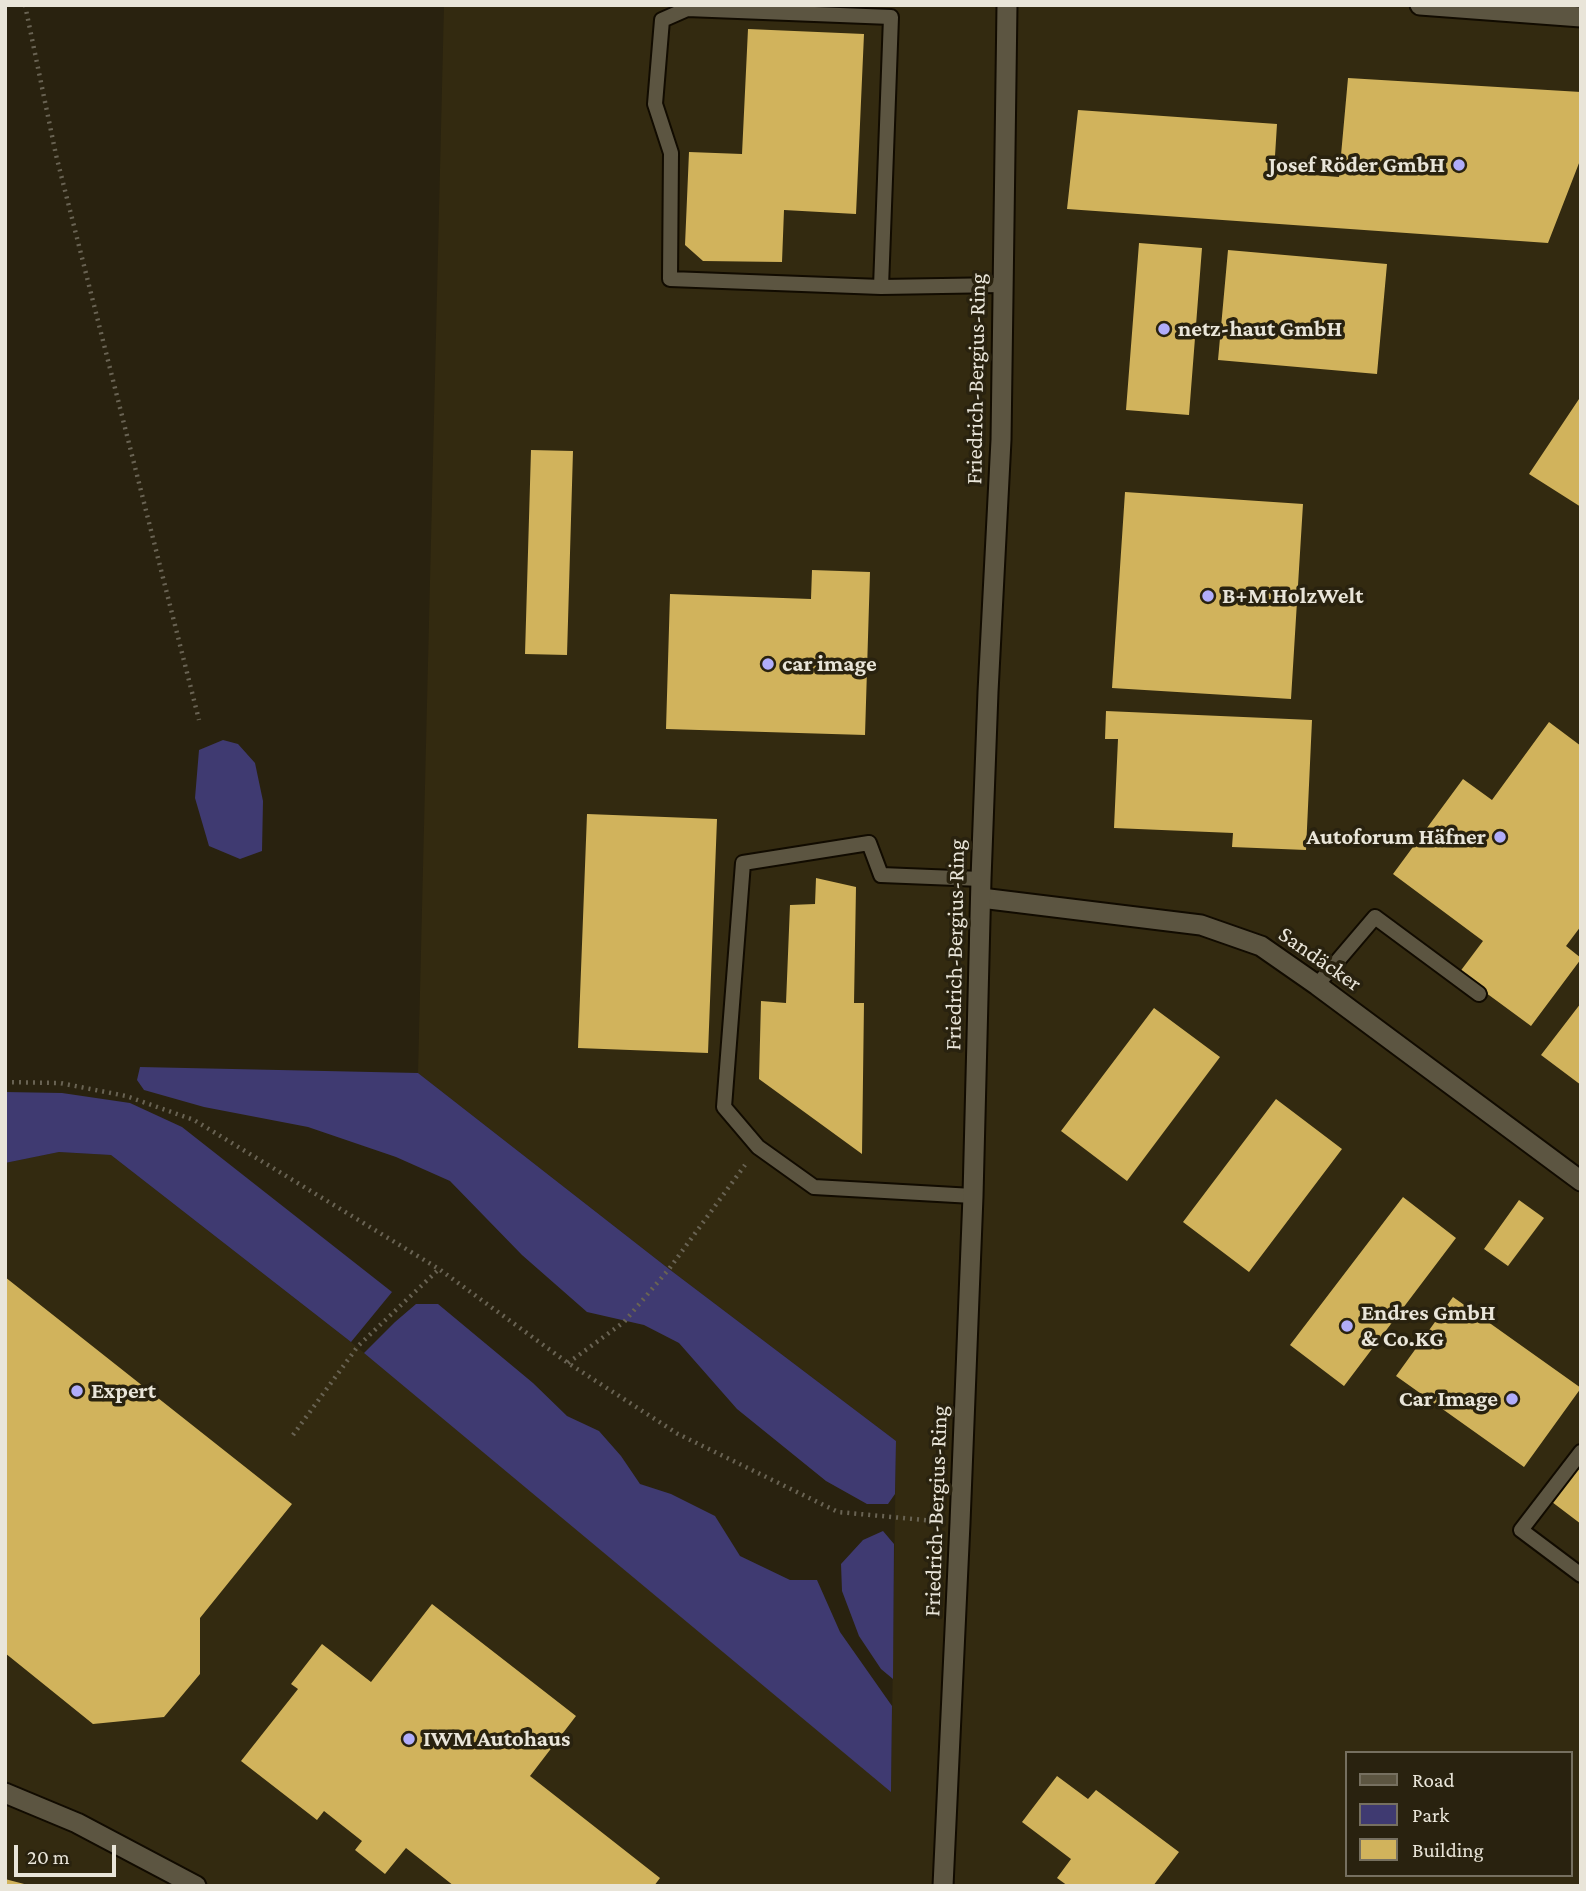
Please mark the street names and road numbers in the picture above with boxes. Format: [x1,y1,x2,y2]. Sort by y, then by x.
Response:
street label: Friedrich-Bergius-Ring [960,273,992,485]
street label: Friedrich-Bergius-Ring [939,839,971,1051]
street label: Sandäcker [1273,920,1367,998]
street label: Friedrich-Bergius-Ring [919,1405,953,1617]

